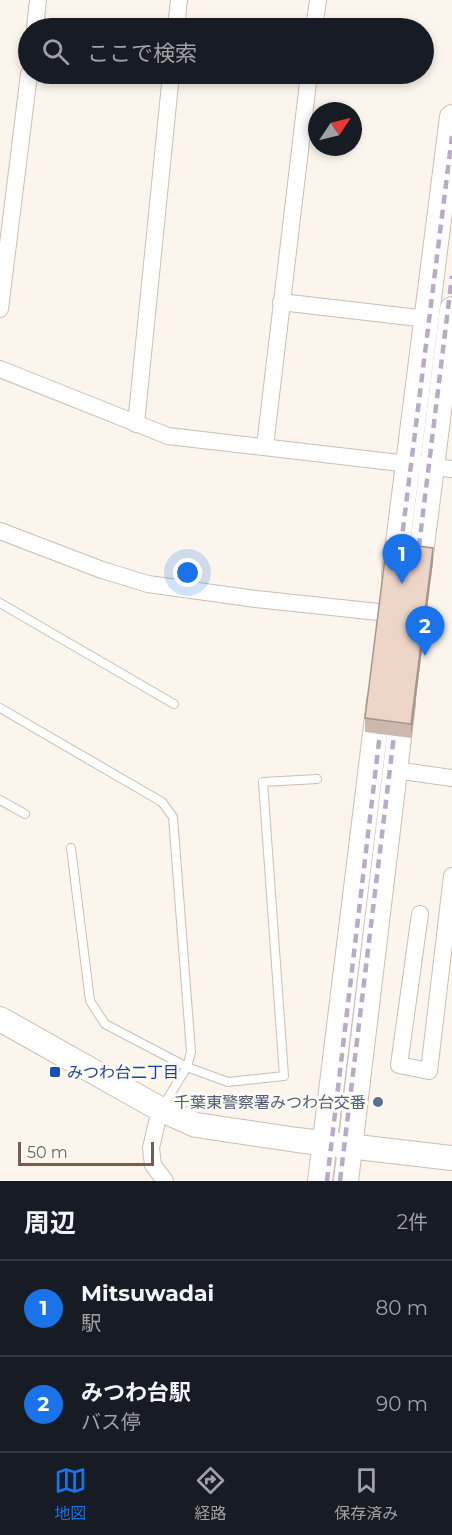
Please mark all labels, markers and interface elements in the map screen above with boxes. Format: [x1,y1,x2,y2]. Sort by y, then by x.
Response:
search box [18,18,434,84]
icon: search [39,35,72,68]
text: ここで検索 [87,40,197,67]
north arrow [308,102,362,156]
pin: 1 [382,534,422,584]
your location [173,558,202,587]
pin: 2 [406,606,444,656]
place label: みつわ台二丁目 [67,1063,179,1082]
marker: みつわ台二丁目 [48,1065,62,1079]
place label: 千葉東警察署みつわ台交番 [174,1093,366,1112]
marker: 千葉東警察署みつわ台交番 [371,1095,385,1109]
scale bar [18,1139,154,1166]
text: 50 m [27,1143,68,1162]
text: 周辺 [24,1207,76,1239]
text: 2件 [397,1210,428,1234]
text: Mitsuwadai [81,1280,214,1307]
text: 1 [40,1296,47,1320]
text: 80 m [376,1296,428,1320]
text: 駅 [81,1311,101,1335]
text: みつわ台駅 [81,1379,191,1406]
text: 2 [38,1392,49,1416]
text: 90 m [376,1392,428,1416]
text: バス停 [81,1410,141,1434]
tab: 地図 [54,1464,87,1524]
tab: 経路 [194,1464,227,1524]
tab: 保存済み [334,1464,398,1524]

